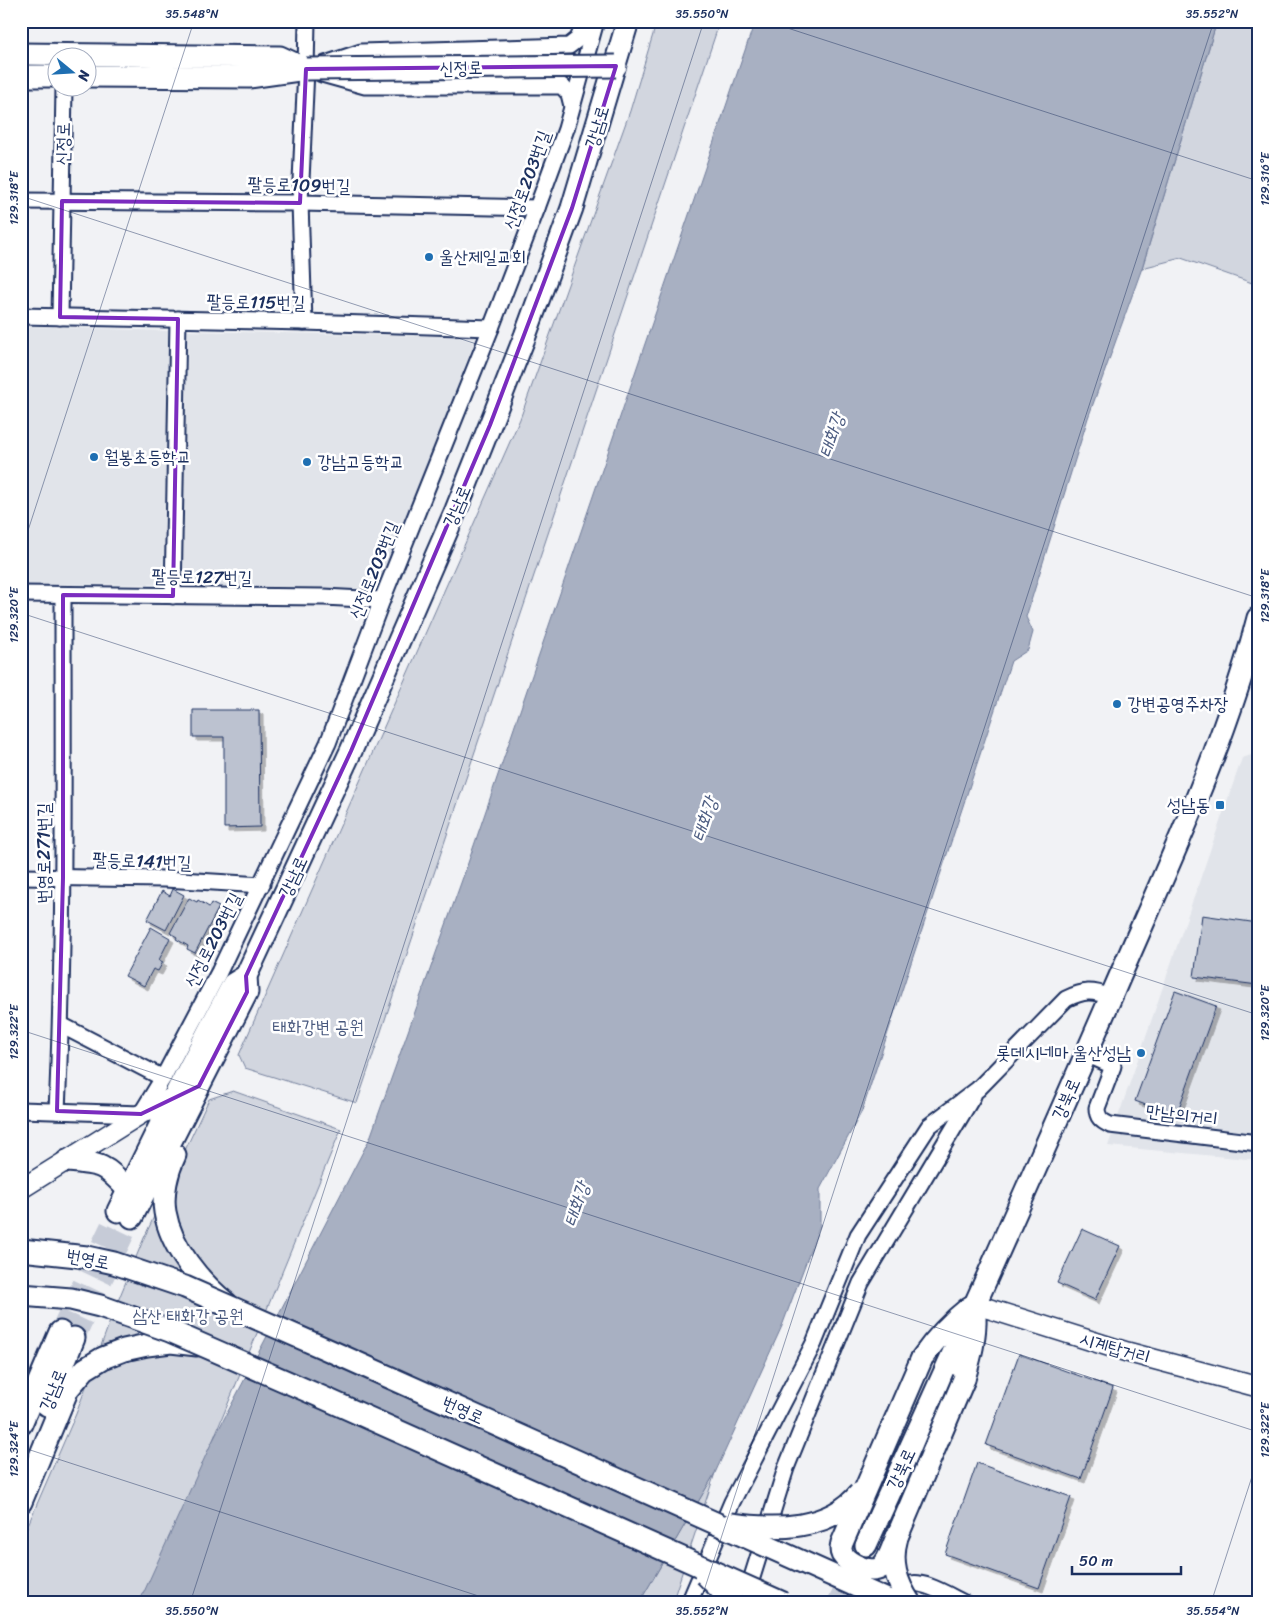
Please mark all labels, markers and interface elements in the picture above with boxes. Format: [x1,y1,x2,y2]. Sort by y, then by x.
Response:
text: 35.548°N [165,3,219,25]
text: 35.550°N [675,3,729,25]
text: 35.552°N [1186,3,1239,25]
north arrow [48,48,98,98]
street label: 신정로 [439,52,483,84]
text: N [70,66,98,85]
street label: 강남로 [575,102,619,152]
street label: 신정로 [47,122,79,166]
street label: 신정로203번길 [494,125,560,234]
text: 129.316°E [1254,151,1276,206]
street label: 팔등로109번길 [247,168,351,202]
text: 129.318°E [3,170,25,225]
place label: 울산제일교회 [439,241,526,273]
marker: 울산제일교회 [423,251,435,263]
street label: 팔등로115번길 [206,285,306,319]
water label: 태화강 [809,406,855,462]
place label: 월봉초등학교 [104,441,191,473]
place label: 강남고등학교 [317,446,404,478]
marker: 월봉초등학교 [88,451,100,463]
marker: 강남고등학교 [301,456,313,468]
street label: 강남로 [434,480,480,532]
street label: 신정로203번길 [340,515,409,624]
street label: 팔등로127번길 [151,560,253,594]
text: 129.318°E [1254,568,1276,623]
text: 129.320°E [3,586,25,643]
place label: 강변공영주차장 [1127,688,1228,720]
marker: 강변공영주차장 [1111,698,1123,710]
place label: 성남동 [1167,789,1210,821]
water label: 태화강 [682,790,728,846]
marker: 성남동 [1214,799,1226,811]
street label: 번영로271번길 [28,802,60,903]
street label: 팔등로141번길 [92,843,193,879]
street label: 강남로 [269,851,317,903]
street label: 신정로203번길 [175,886,251,994]
text: 129.320°E [1254,984,1276,1041]
text: 129.322°E [3,1003,25,1060]
park label: 태화강변 공원 [272,1011,364,1043]
place label: 롯데시네마 울산성남 [996,1037,1131,1069]
marker: 롯데시네마 울산성남 [1135,1047,1147,1059]
street label: 강북로 [1043,1073,1089,1125]
street label: 만남의거리 [1144,1095,1220,1135]
water label: 태화강 [554,1175,600,1231]
street label: 번영로 [64,1239,112,1279]
park label: 삼산 태화강 공원 [133,1300,243,1332]
street label: 시계탑거리 [1076,1323,1154,1373]
street label: 강남로 [30,1364,76,1416]
street label: 번영로 [437,1387,489,1433]
text: 129.322°E [1254,1401,1276,1458]
text: 129.324°E [3,1420,25,1477]
street label: 강북로 [877,1443,925,1495]
scale bar [1072,1544,1180,1576]
text: 50 m [1079,1548,1114,1574]
text: 35.550°N [165,1600,219,1622]
text: 35.552°N [676,1600,729,1622]
text: 35.554°N [1186,1600,1240,1622]

